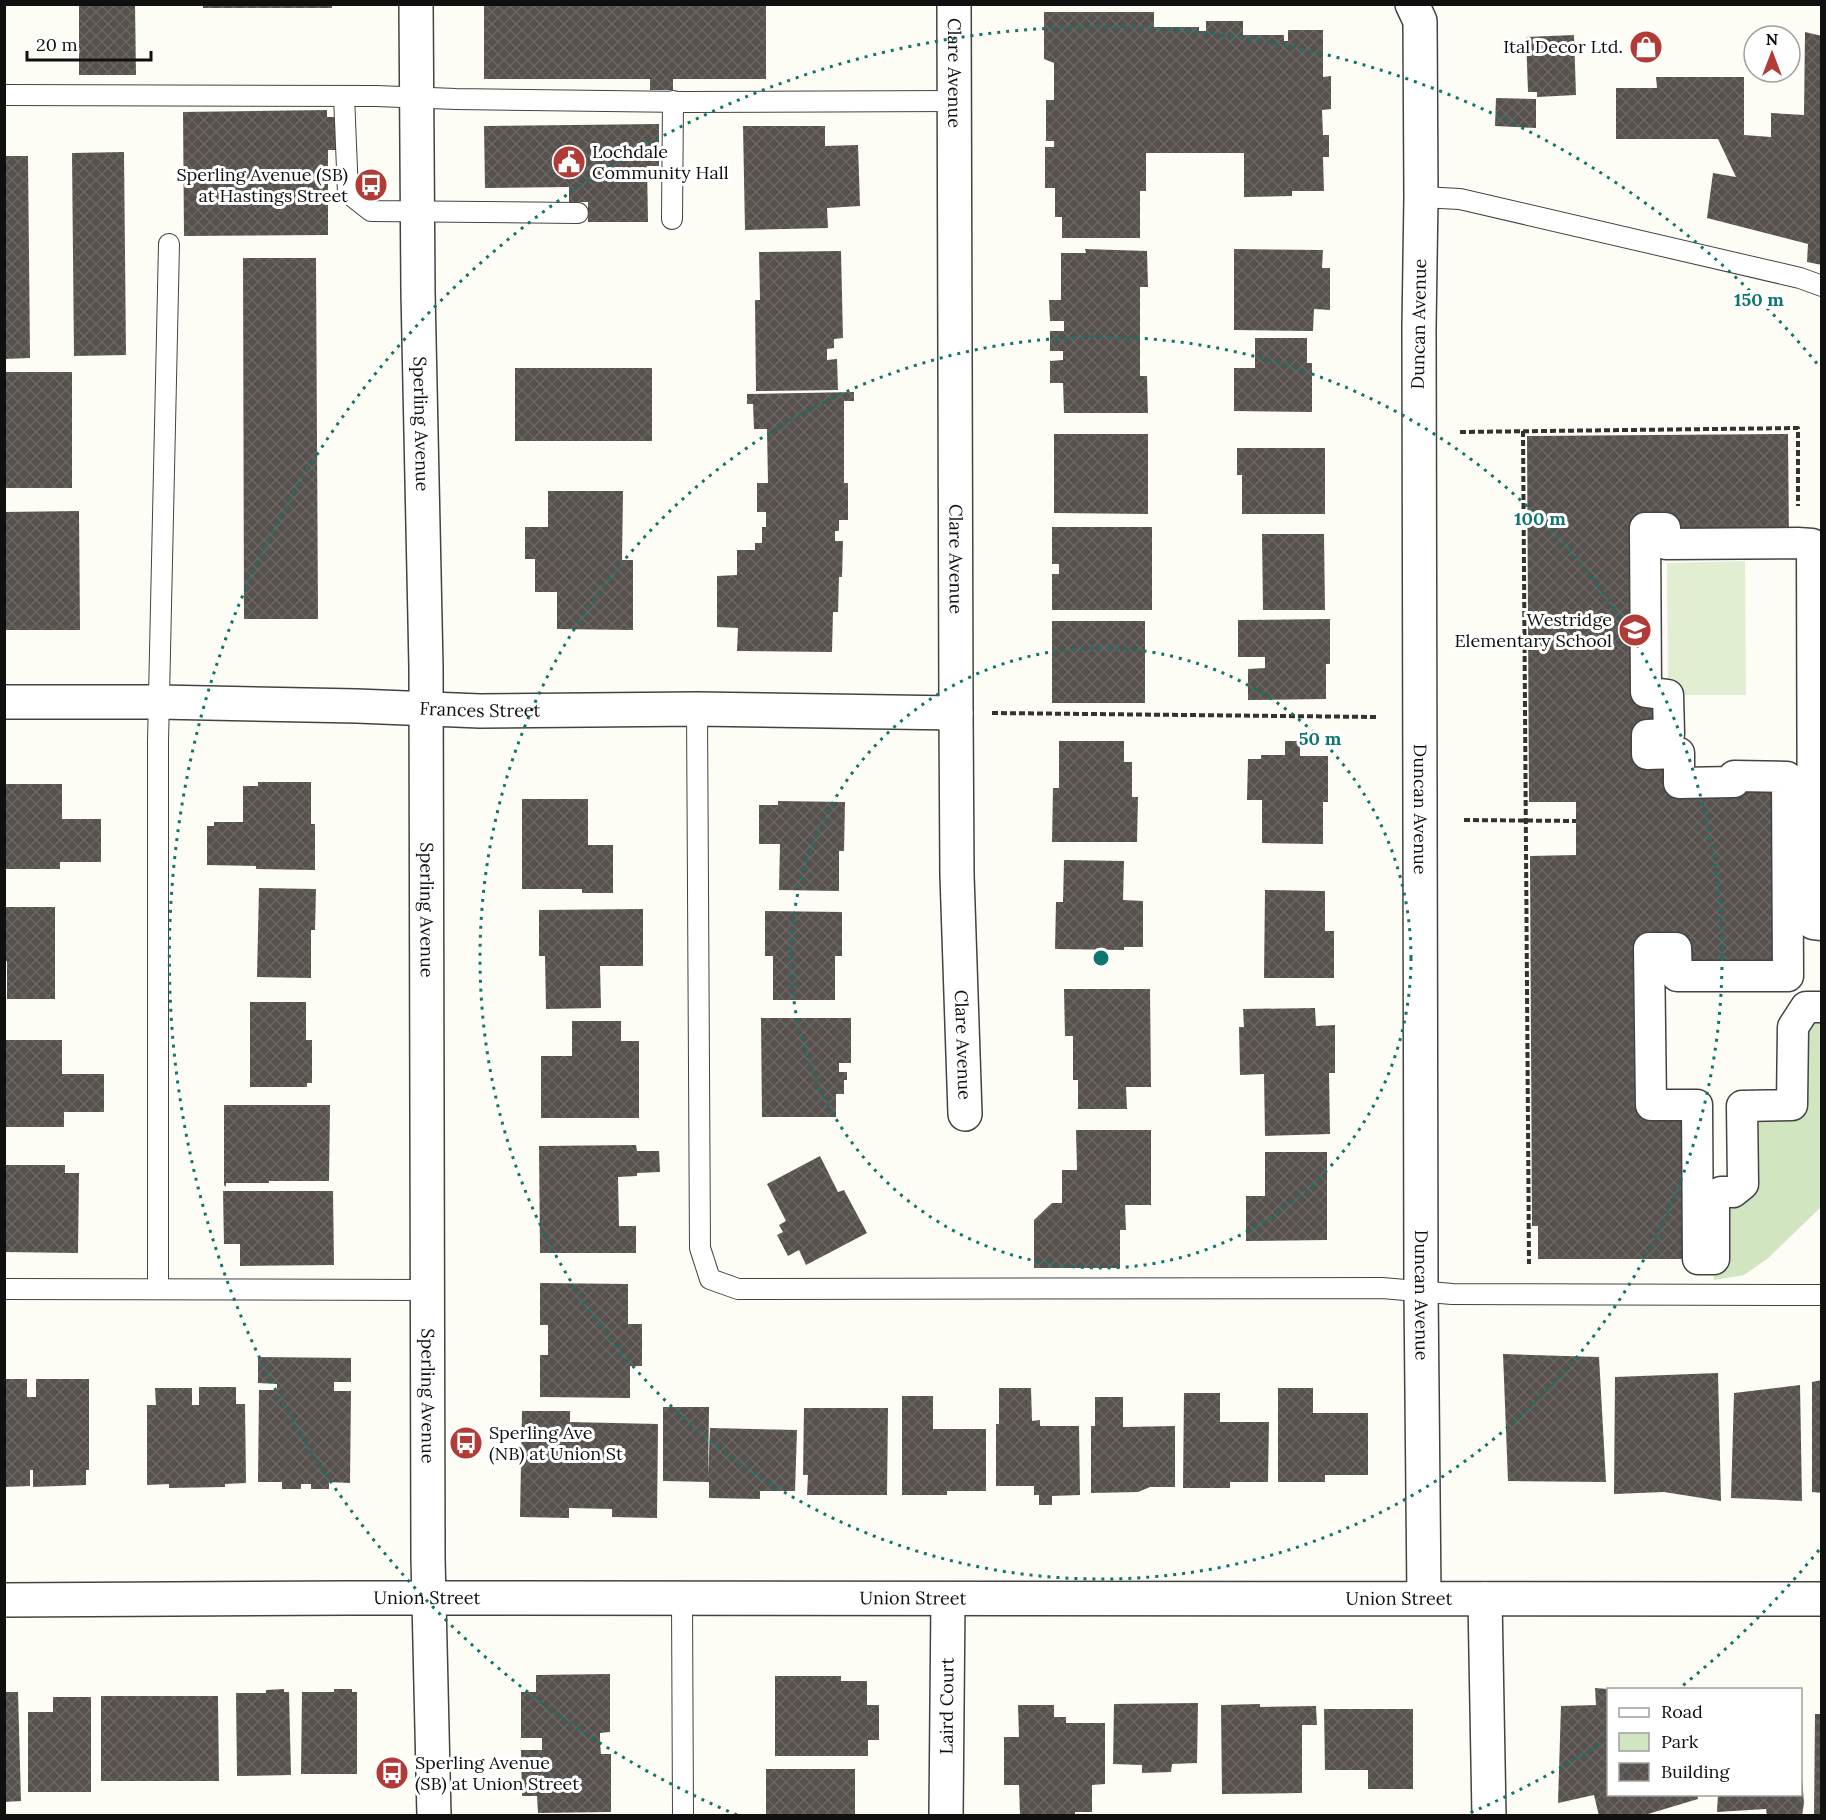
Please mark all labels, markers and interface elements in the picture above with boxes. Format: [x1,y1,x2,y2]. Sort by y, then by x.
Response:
street label: Clare Avenue [943,18,966,128]
scale bar [27,24,152,62]
north arrow [1742,24,1802,84]
shop icon: Ital Decor Ltd. [1628,29,1664,65]
text: N [1766,29,1778,49]
text: 20 m [36,33,78,56]
place label: Ital Decor Ltd. [1503,35,1623,58]
place label: Lochdale Community Hall [592,140,729,184]
public building icon: Lochdale Community Hall [551,144,587,180]
place label: Sperling Avenue (SB) at Hastings Street [176,163,348,207]
bus stop icon: Sperling Avenue (SB) at Hastings Street [353,167,389,203]
street label: Duncan Avenue [1406,258,1431,390]
text: 150 m [1734,288,1784,311]
street label: Sperling Avenue [408,356,434,492]
street label: Clare Avenue [944,504,968,614]
text: 100 m [1514,507,1566,530]
place label: Westridge Elementary School [1454,608,1612,652]
school or university icon: Westridge Elementary School [1617,612,1653,648]
street label: Frances Street [419,697,540,722]
text: 50 m [1299,727,1342,750]
street label: Duncan Avenue [1409,744,1432,875]
street label: Sperling Avenue [415,842,439,978]
centre of rings [1091,948,1111,968]
street label: Clare Avenue [950,989,977,1101]
street label: Duncan Avenue [1410,1230,1434,1361]
street label: Sperling Avenue [416,1328,440,1464]
place label: Sperling Ave (NB) at Union St [489,1421,623,1465]
bus stop icon: Sperling Ave (NB) at Union St [448,1425,484,1461]
street label: Union Street [374,1586,480,1609]
street label: Union Street [860,1586,966,1609]
street label: Union Street [1346,1587,1452,1610]
street label: Laird Court [935,1657,958,1755]
legend [1607,1688,1802,1796]
text: Road [1661,1700,1703,1723]
text: Park [1661,1730,1699,1753]
place label: Sperling Avenue (SB) at Union Street [415,1751,579,1795]
bus stop icon: Sperling Avenue (SB) at Union Street [374,1755,410,1791]
text: Building [1661,1760,1731,1783]

